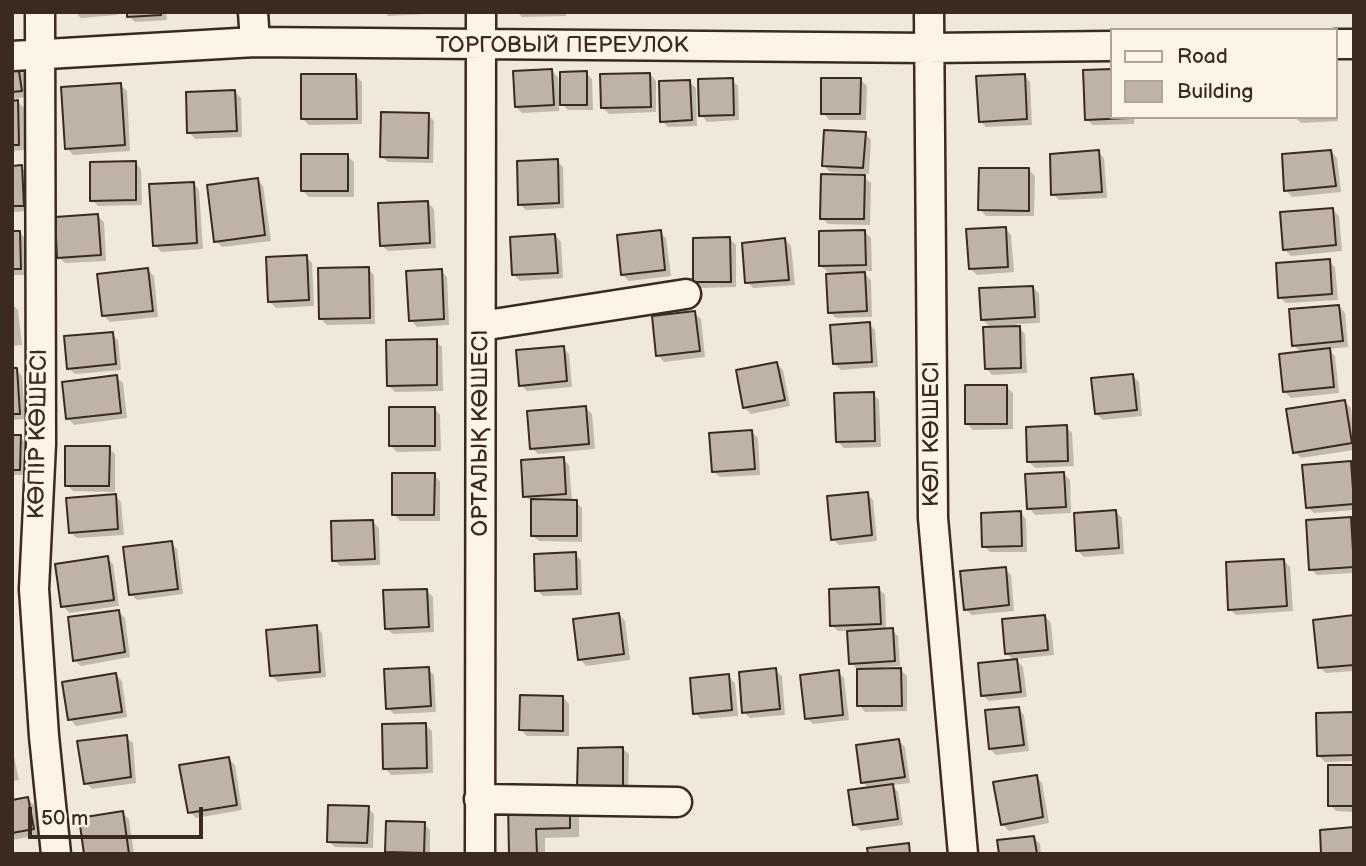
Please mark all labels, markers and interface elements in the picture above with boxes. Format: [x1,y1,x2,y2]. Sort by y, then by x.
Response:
legend [1110,28,1338,119]
street label: ТОРГОВЫЙ ПЕРЕУЛОК [436,32,688,60]
text: Road [1177,44,1228,69]
text: Building [1177,79,1253,104]
street label: ОРТАЛЫҚ КӨШЕСІ [467,329,495,537]
street label: КӨПІР КӨШЕСІ [24,349,54,519]
street label: КӨЛ КӨШЕСІ [918,361,946,507]
scale bar [32,792,206,836]
text: 50 m [41,806,88,831]

